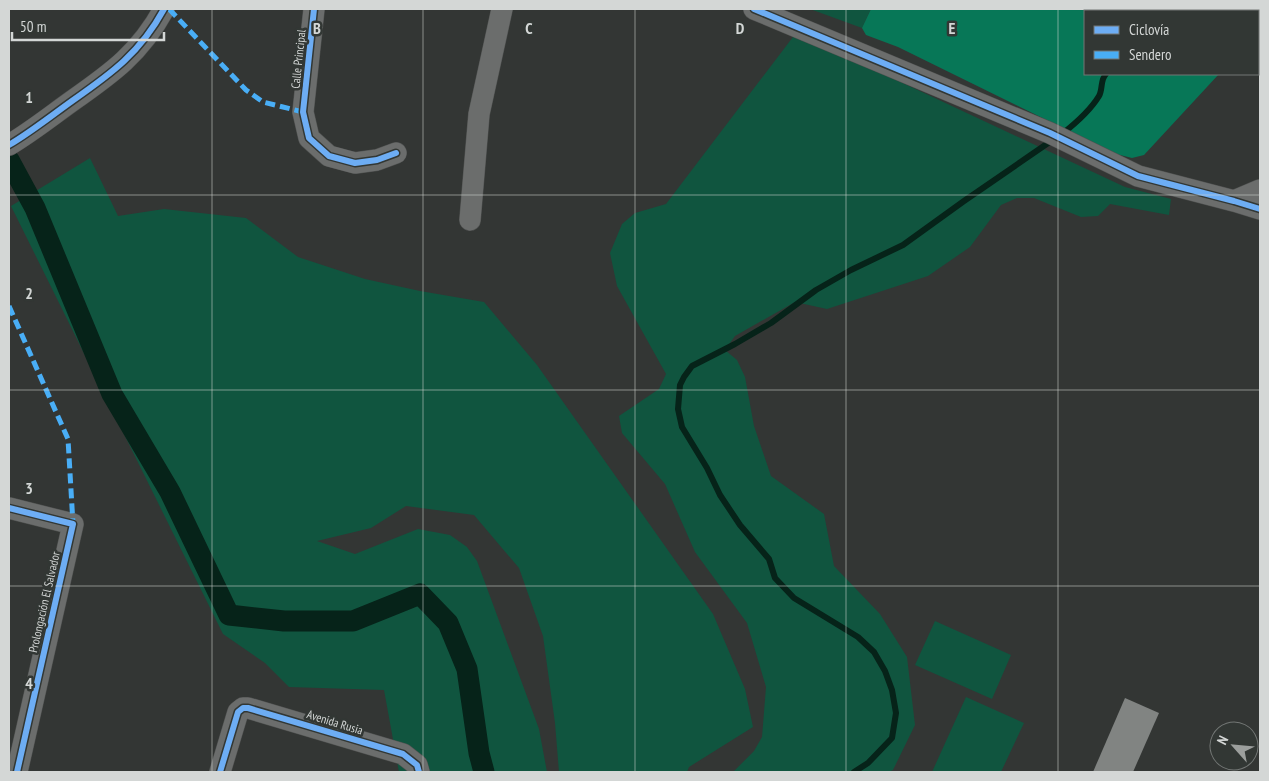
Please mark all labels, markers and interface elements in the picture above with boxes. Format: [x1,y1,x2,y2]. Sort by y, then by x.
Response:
scale bar [12,10,165,42]
legend [1084,10,1259,75]
text: 50 m [20,17,46,36]
text: B [313,18,321,38]
text: C [525,18,533,38]
text: D [736,18,745,38]
text: E [949,18,956,38]
text: Ciclovía [1129,20,1169,39]
street label: Calle Principal [287,29,309,89]
text: Sendero [1129,45,1171,64]
text: 1 [25,87,33,107]
text: 2 [25,283,33,303]
text: 3 [25,478,33,498]
street label: Prolongación El Salvador [25,549,63,654]
text: 4 [25,673,33,693]
street label: Avenida Rusia [305,706,365,738]
north arrow [1209,721,1259,771]
text: N [1213,733,1232,748]

